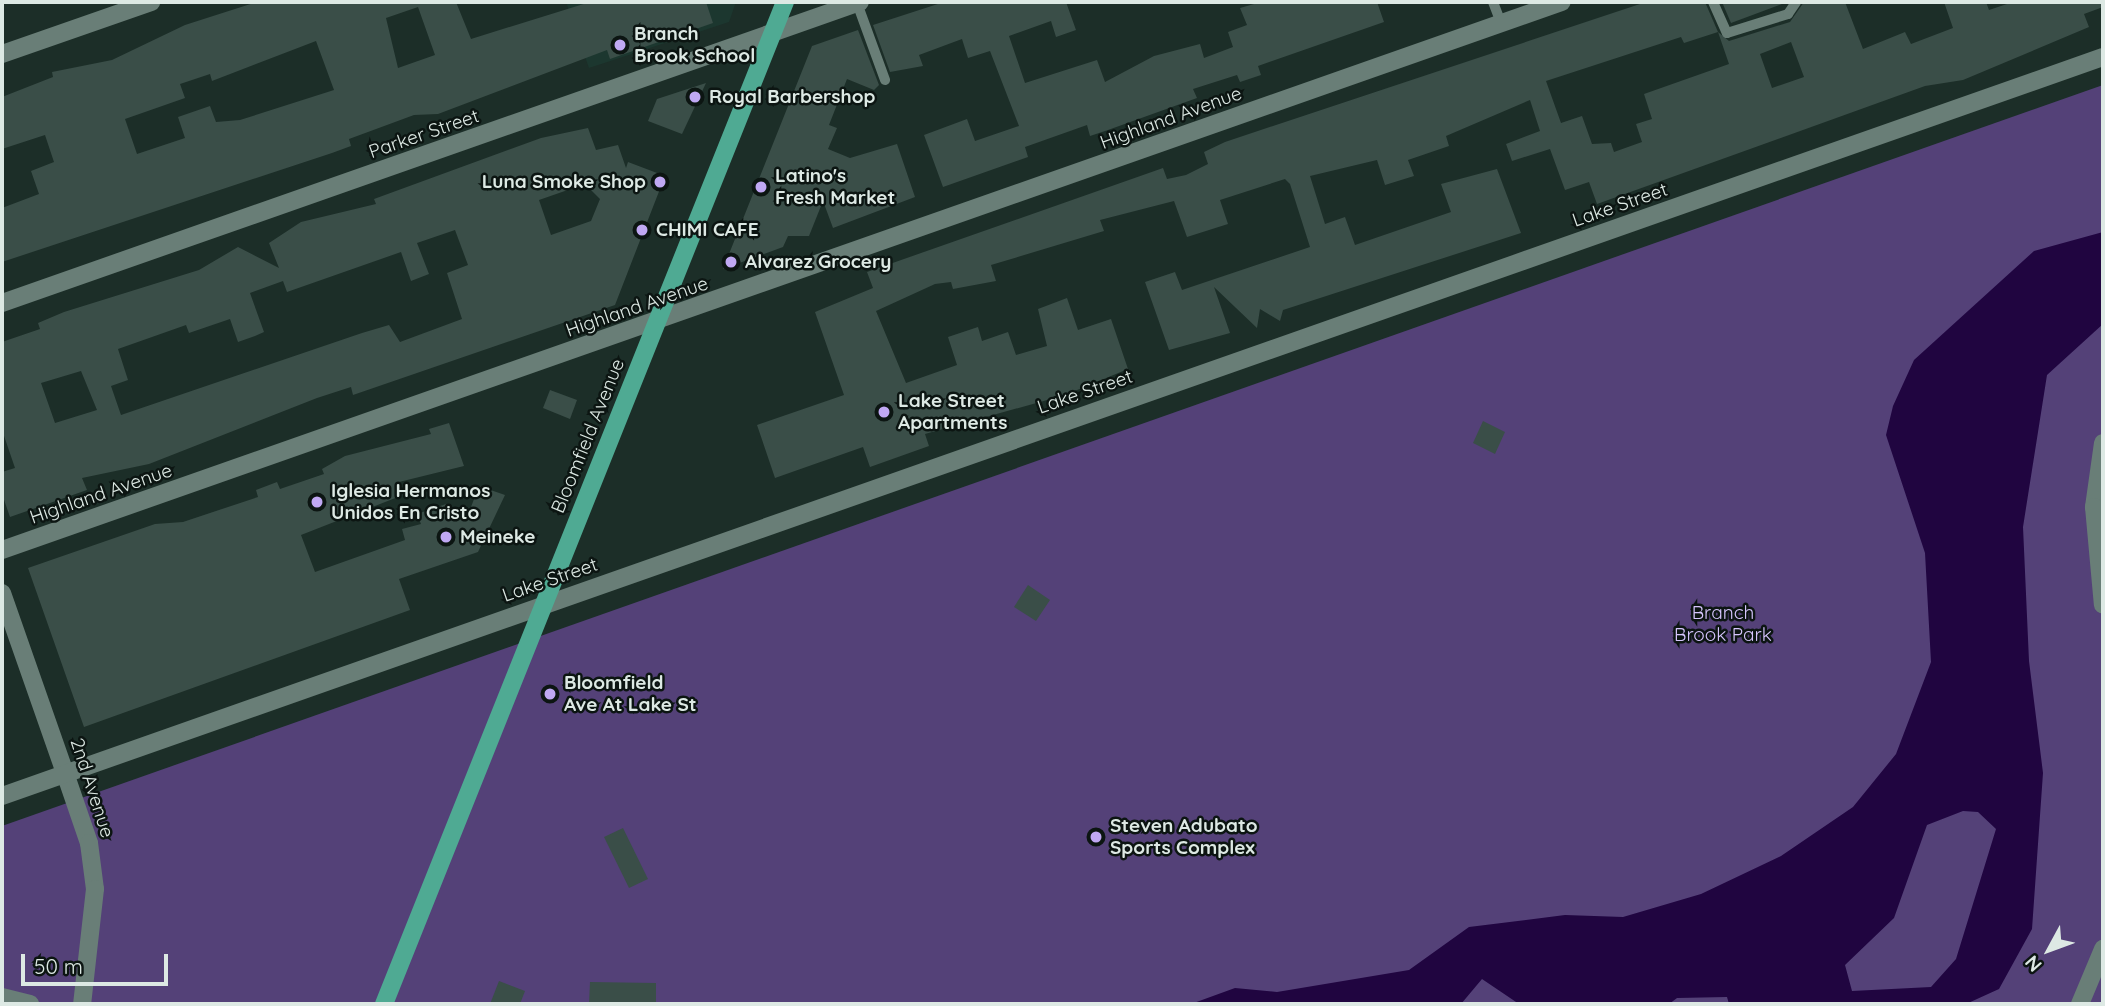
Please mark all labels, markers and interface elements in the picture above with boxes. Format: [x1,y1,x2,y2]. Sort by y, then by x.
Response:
place label: Branch Brook School [634,23,755,67]
marker: Branch Brook School [612,37,628,53]
street label: Highland Avenue [1097,82,1245,154]
place label: Royal Barbershop [709,86,875,108]
marker: Royal Barbershop [687,89,703,105]
street label: Parker Street [366,105,482,163]
place label: Latino's Fresh Market [775,165,895,209]
place label: Luna Smoke Shop [482,171,646,193]
marker: Luna Smoke Shop [652,174,668,190]
street label: Lake Street [1569,178,1671,232]
marker: Latino's Fresh Market [753,179,769,195]
place label: CHIMI CAFE [656,219,759,241]
marker: CHIMI CAFE [634,222,650,238]
place label: Alvarez Grocery [745,251,891,273]
marker: Alvarez Grocery [723,254,739,270]
street label: Highland Avenue [563,272,711,342]
street label: Bloomfield Avenue [547,356,629,516]
street label: Lake Street [1034,365,1136,419]
place label: Lake Street Apartments [898,390,1007,434]
marker: Lake Street Apartments [876,404,892,420]
street label: Highland Avenue [27,459,175,529]
place label: Iglesia Hermanos Unidos En Cristo [331,480,490,524]
marker: Iglesia Hermanos Unidos En Cristo [309,494,325,510]
place label: Meineke [460,526,535,548]
marker: Meineke [438,529,454,545]
street label: Lake Street [499,553,601,607]
park label: Branch Brook Park [1674,602,1772,646]
place label: Bloomfield Ave At Lake St [564,672,697,716]
marker: Bloomfield Ave At Lake St [542,686,558,702]
street label: 2nd Avenue [65,735,119,841]
place label: Steven Adubato Sports Complex [1110,815,1257,859]
marker: Steven Adubato Sports Complex [1088,829,1104,845]
north arrow [2014,915,2084,985]
scale bar [24,940,172,984]
text: N [2020,951,2047,977]
text: 50 m [34,953,83,979]

